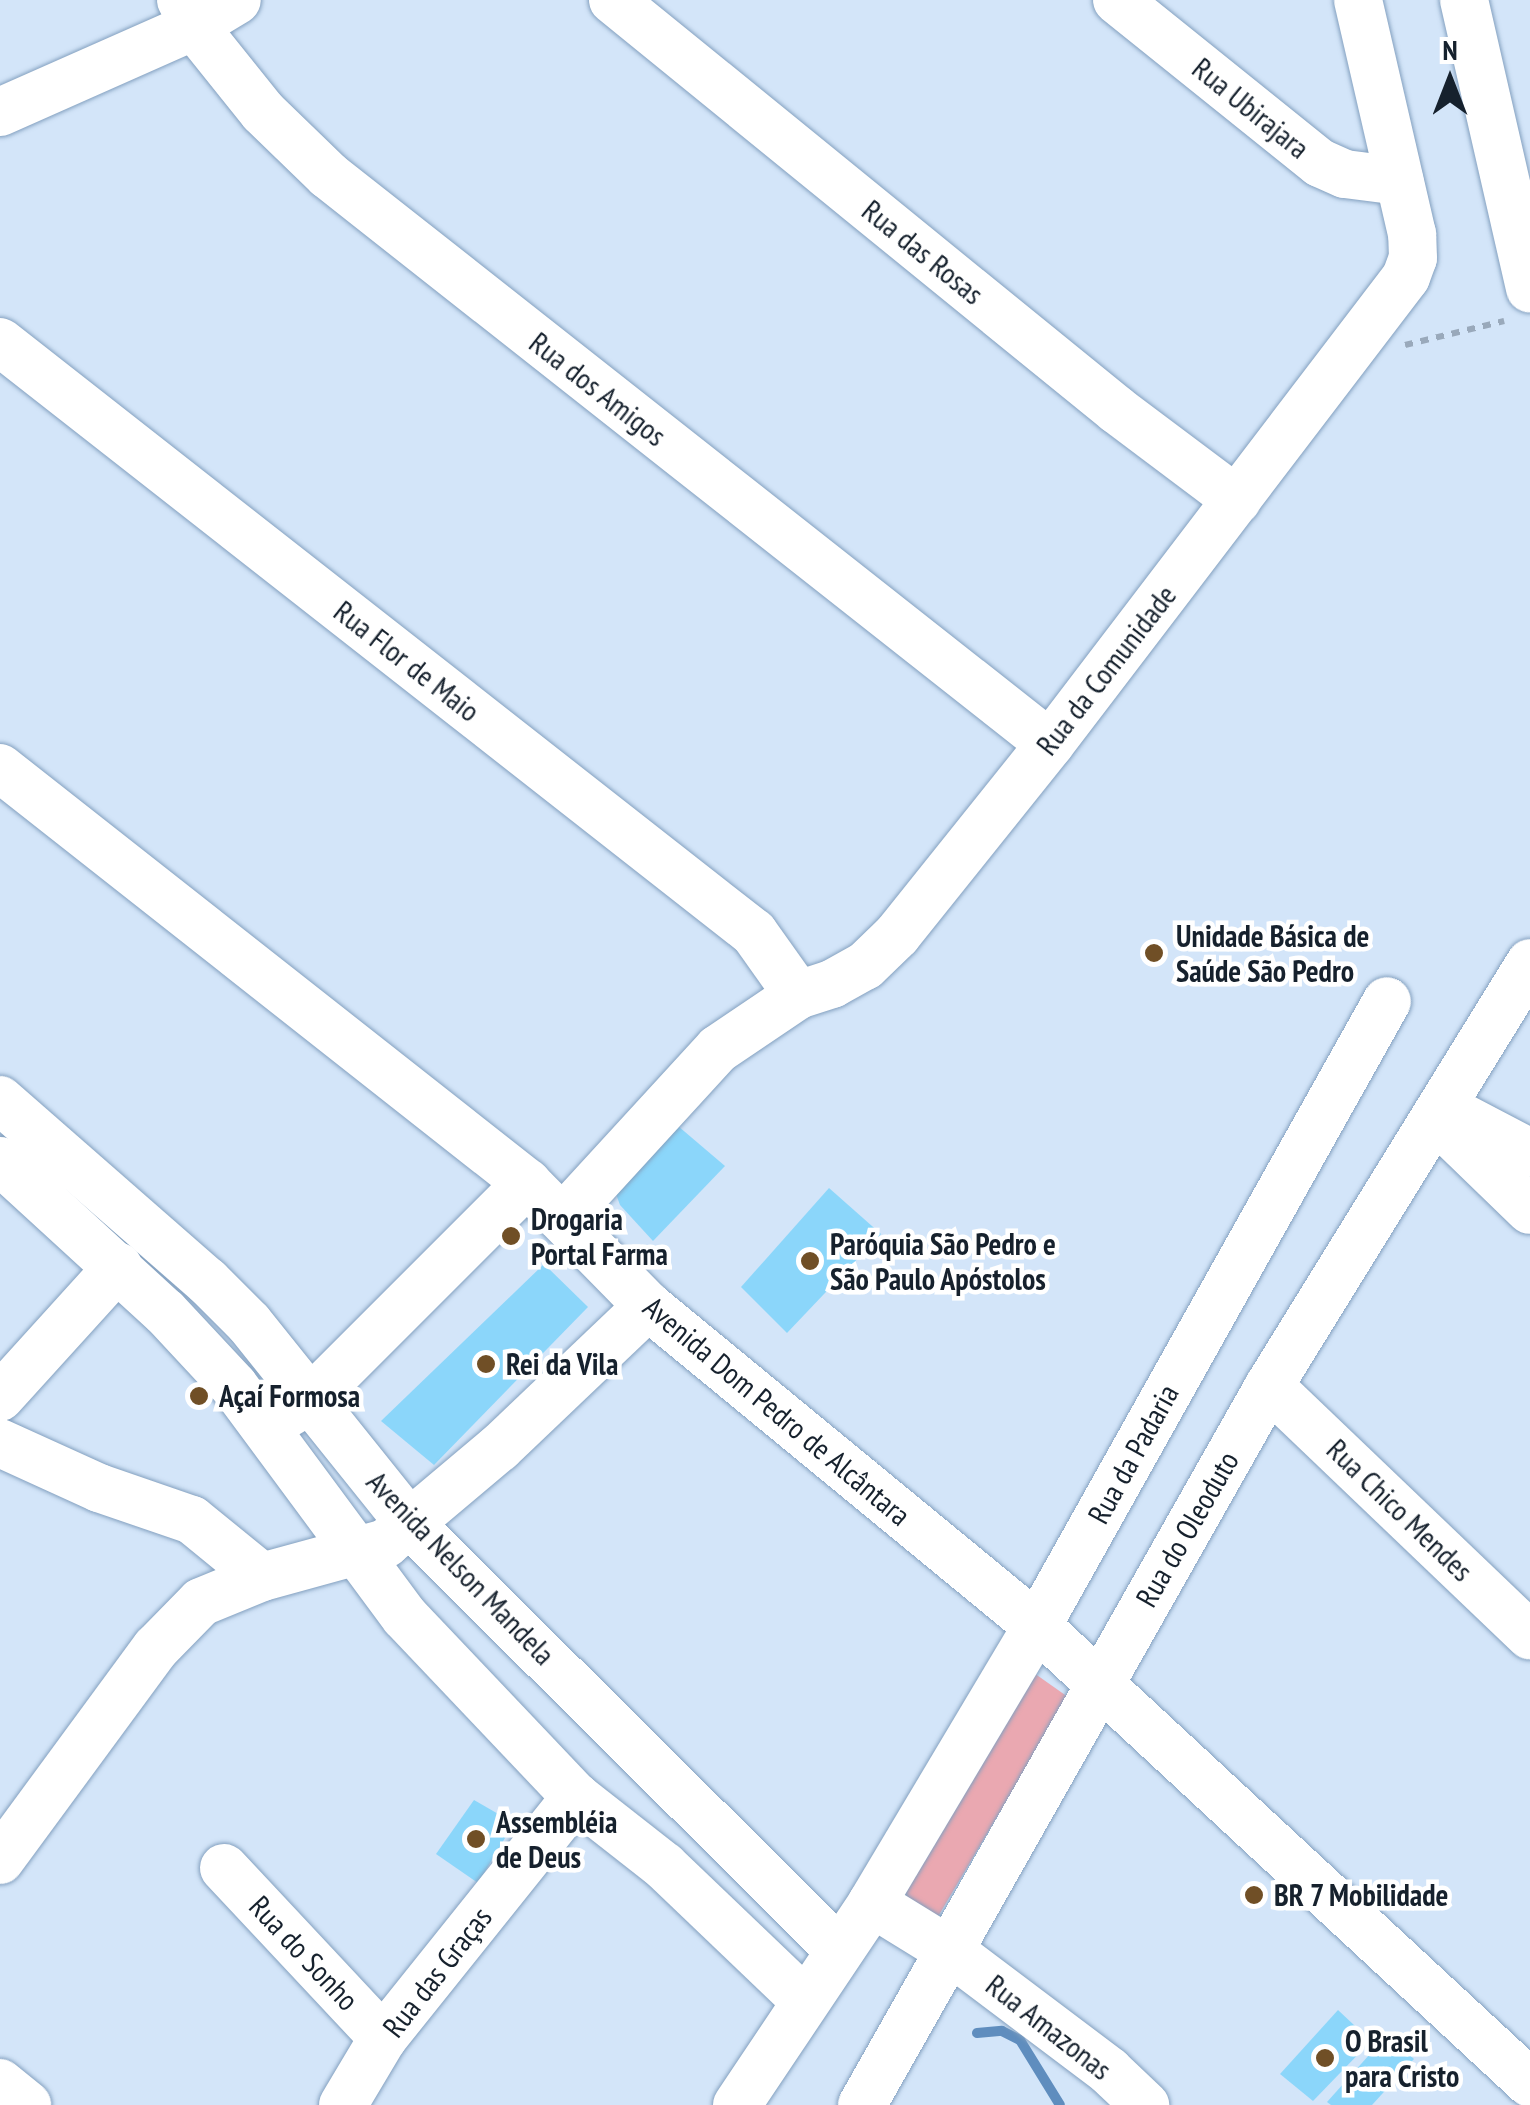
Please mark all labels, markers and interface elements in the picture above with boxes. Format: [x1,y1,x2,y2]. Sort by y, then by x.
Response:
north arrow [1400,30,1500,130]
text: N [1442,31,1458,68]
street label: Rua Ubirajara [1185,50,1317,166]
street label: Rua das Rosas [855,192,991,312]
street label: Rua dos Amigos [522,324,674,454]
street label: Rua da Comunidade [1029,578,1183,762]
street label: Rua Flor de Maio [327,593,487,729]
place label: Unidade Básica de Saúde São Pedro [1176,918,1369,988]
marker: Unidade Básica de Saúde São Pedro [1141,940,1167,966]
place label: Drogaria Portal Farma [531,1201,668,1272]
marker: Drogaria Portal Farma [500,1225,522,1247]
place label: Paróquia São Pedro e São Paulo Apóstolos [830,1226,1056,1296]
marker: Paróquia São Pedro e São Paulo Apóstolos [799,1250,821,1272]
street label: Avenida Dom Pedro de Alcântara [636,1289,918,1533]
place label: Rei da Vila [506,1346,619,1382]
marker: Rei da Vila [475,1353,497,1375]
place label: Açaí Formosa [219,1378,360,1414]
street label: Rua da Padaria [1080,1378,1186,1530]
marker: Açaí Formosa [188,1385,210,1407]
street label: Rua Chico Mendes [1320,1431,1480,1589]
street label: Rua do Oleoduto [1128,1445,1246,1613]
street label: Avenida Nelson Mandela [359,1464,563,1672]
place label: Assembléia de Deus [496,1804,617,1874]
marker: Assembléia de Deus [465,1828,487,1850]
place label: BR 7 Mobilidade [1274,1877,1450,1913]
marker: BR 7 Mobilidade [1243,1884,1265,1906]
street label: Rua do Sonho [242,1888,366,2018]
street label: Rua das Graças [375,1900,499,2044]
street label: Rua Amazonas [979,1967,1119,2087]
place label: O Brasil para Cristo [1345,2023,1460,2094]
marker: O Brasil para Cristo [1314,2047,1336,2069]

